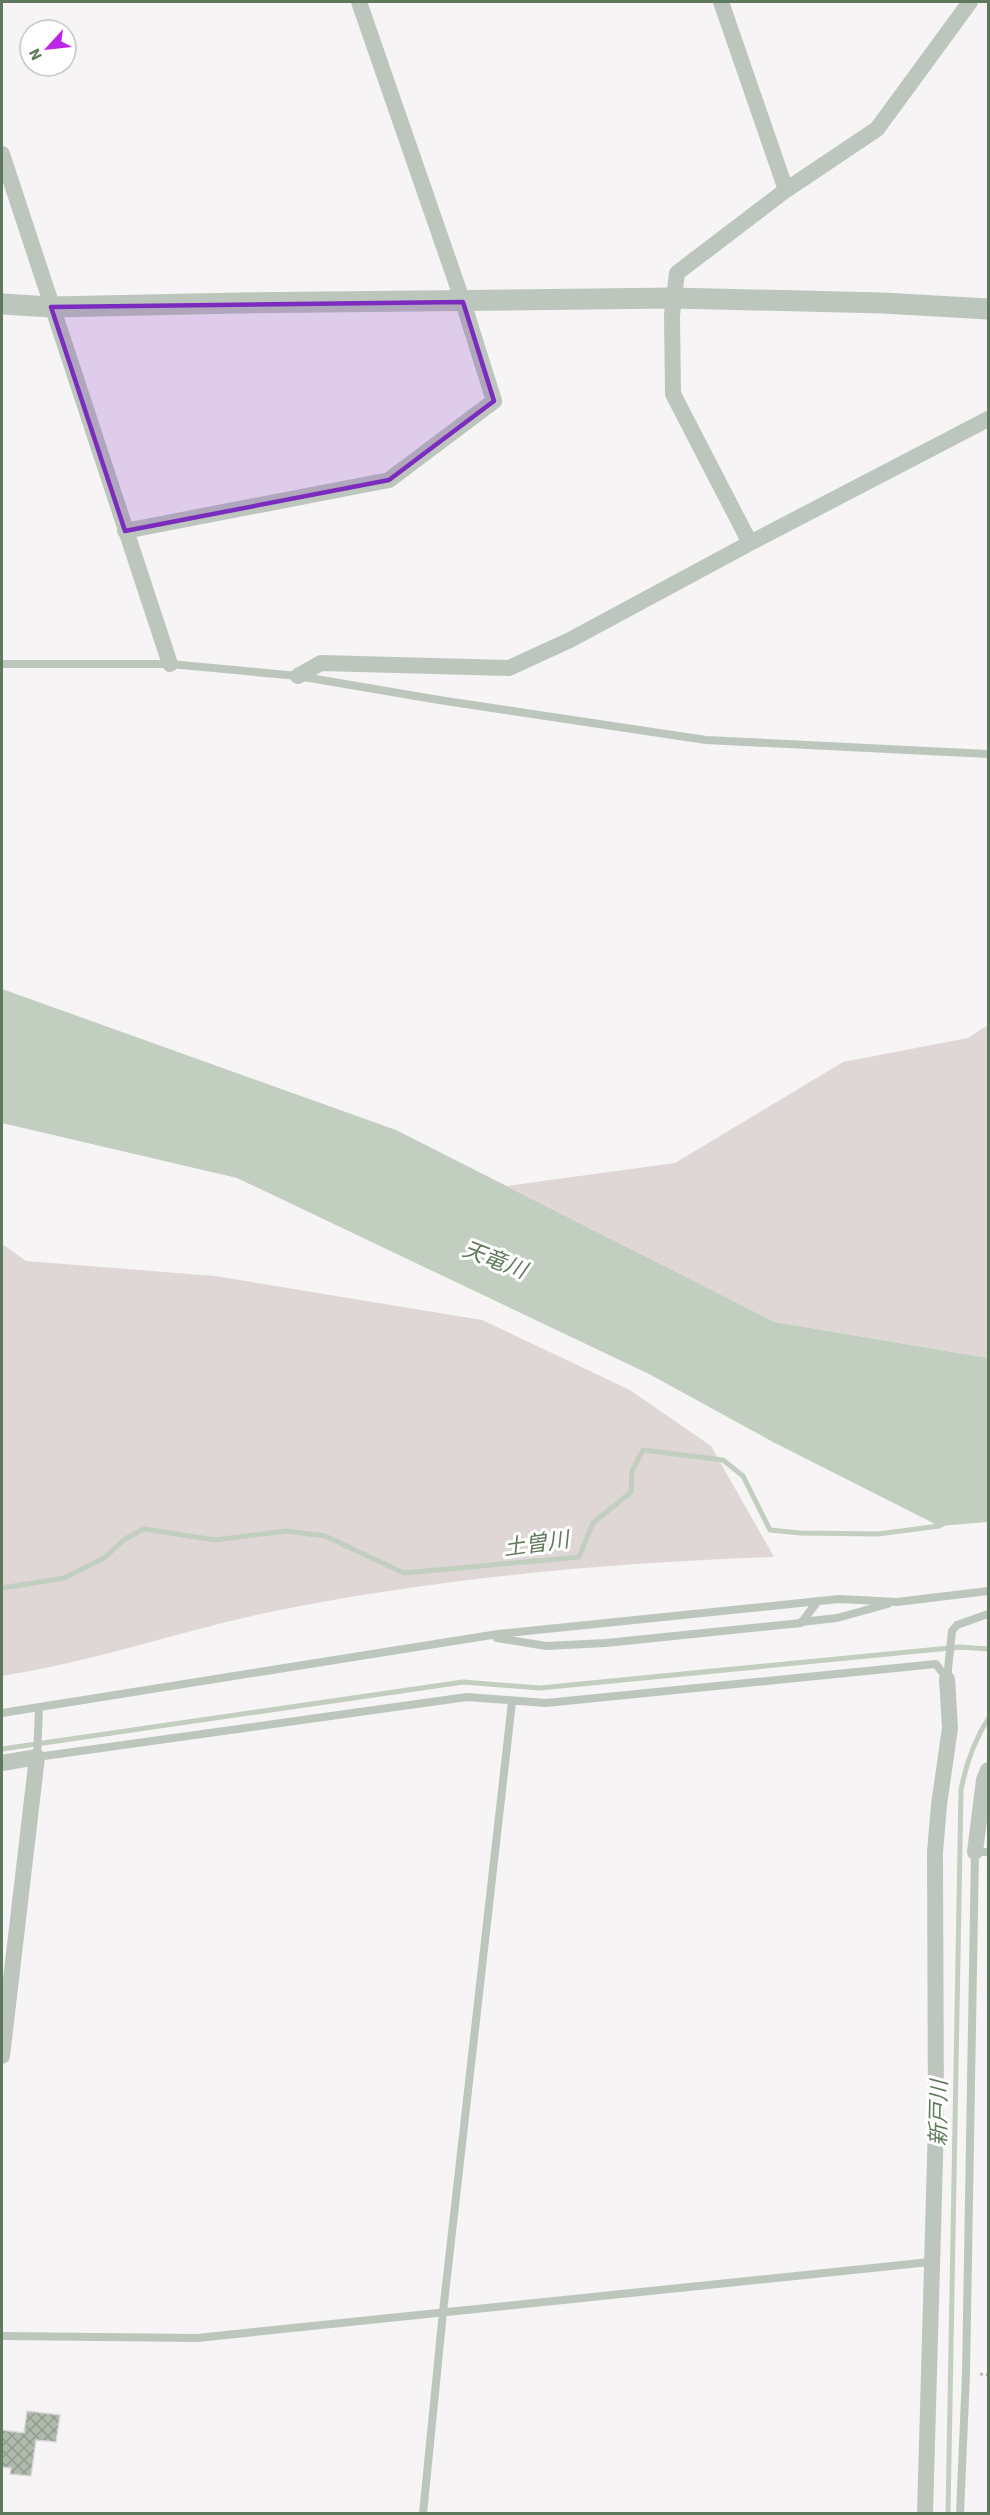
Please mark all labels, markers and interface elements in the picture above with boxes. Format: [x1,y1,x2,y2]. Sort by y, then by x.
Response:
north arrow [18,18,78,78]
text: N [23,45,48,64]
water label: 天竜川 [458,1233,533,1287]
water label: 土曽川 [501,1523,573,1564]
water label: 新戸川 [922,2078,956,2146]

